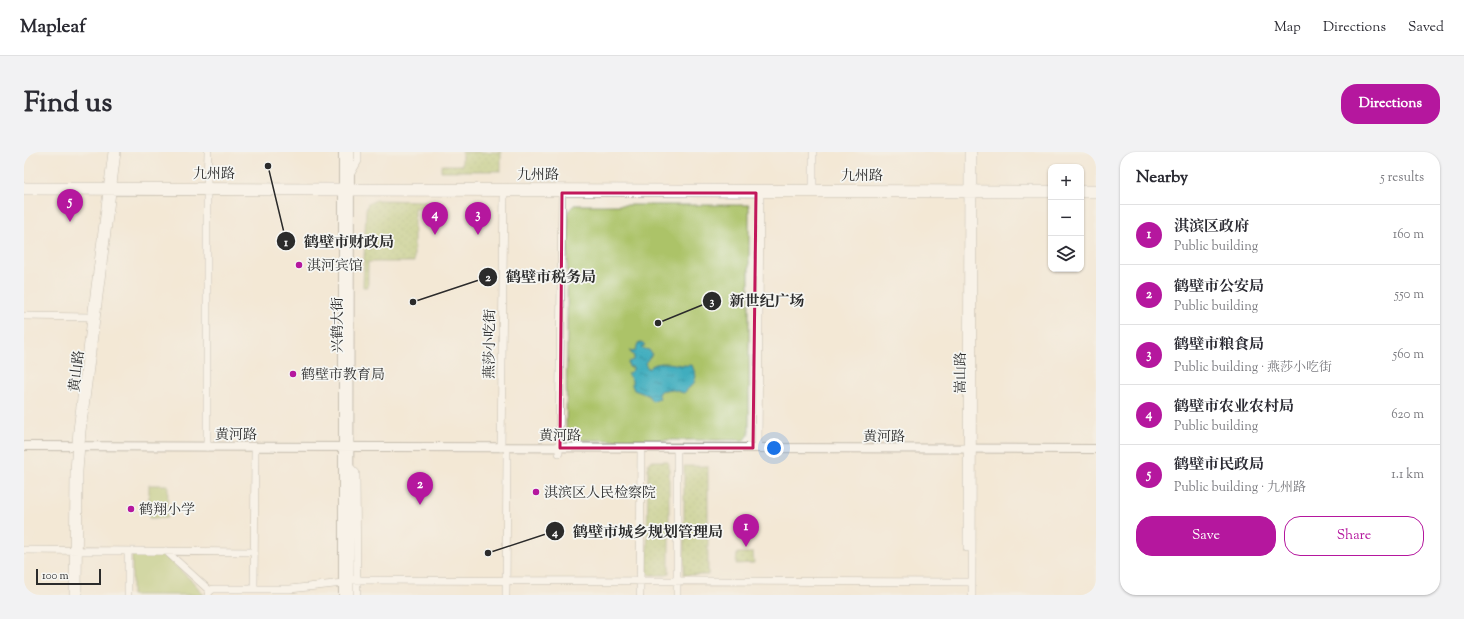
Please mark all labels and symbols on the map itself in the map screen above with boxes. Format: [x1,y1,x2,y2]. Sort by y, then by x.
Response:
street label: 九州路 [193,165,235,185]
street label: 九州路 [517,166,559,186]
street label: 九州路 [841,167,883,187]
pin: 5 [57,189,83,222]
pin: 4 [422,202,448,235]
pin: 3 [465,202,491,235]
callout: 鹤壁市财政局 [276,228,402,255]
text: 鹤壁市财政局 [304,233,394,254]
text: 1 [283,234,289,252]
place label: 淇河宾馆 [307,257,363,277]
marker: 淇河宾馆 [294,260,304,270]
callout: 鹤壁市税务局 [478,263,604,290]
text: 鹤壁市税务局 [506,268,596,289]
text: 2 [485,269,491,287]
callout: 新世纪广场 [702,287,813,314]
text: 新世纪广场 [729,292,805,313]
text: 3 [710,293,715,311]
street label: 兴鹤大街 [329,297,349,353]
street label: 燕莎小吃街 [480,309,502,379]
street label: 黄山路 [66,349,90,393]
street label: 嵩山路 [952,352,972,394]
place label: 鹤壁市教育局 [301,366,385,386]
marker: 鹤壁市教育局 [288,369,298,379]
street label: 黄河路 [215,426,257,446]
street label: 黄河路 [539,427,581,447]
street label: 黄河路 [863,428,905,448]
your location [764,438,784,458]
pin: 2 [407,472,433,505]
place label: 淇滨区人民检察院 [544,484,656,504]
marker: 淇滨区人民检察院 [531,487,541,497]
place label: 鹤翔小学 [139,501,195,521]
marker: 鹤翔小学 [126,504,136,514]
pin: 1 [733,514,759,547]
callout: 鹤壁市城乡规划管理局 [545,518,731,545]
text: 鹤壁市城乡规划管理局 [573,523,723,544]
text: 4 [551,524,558,542]
scale bar [36,567,101,586]

